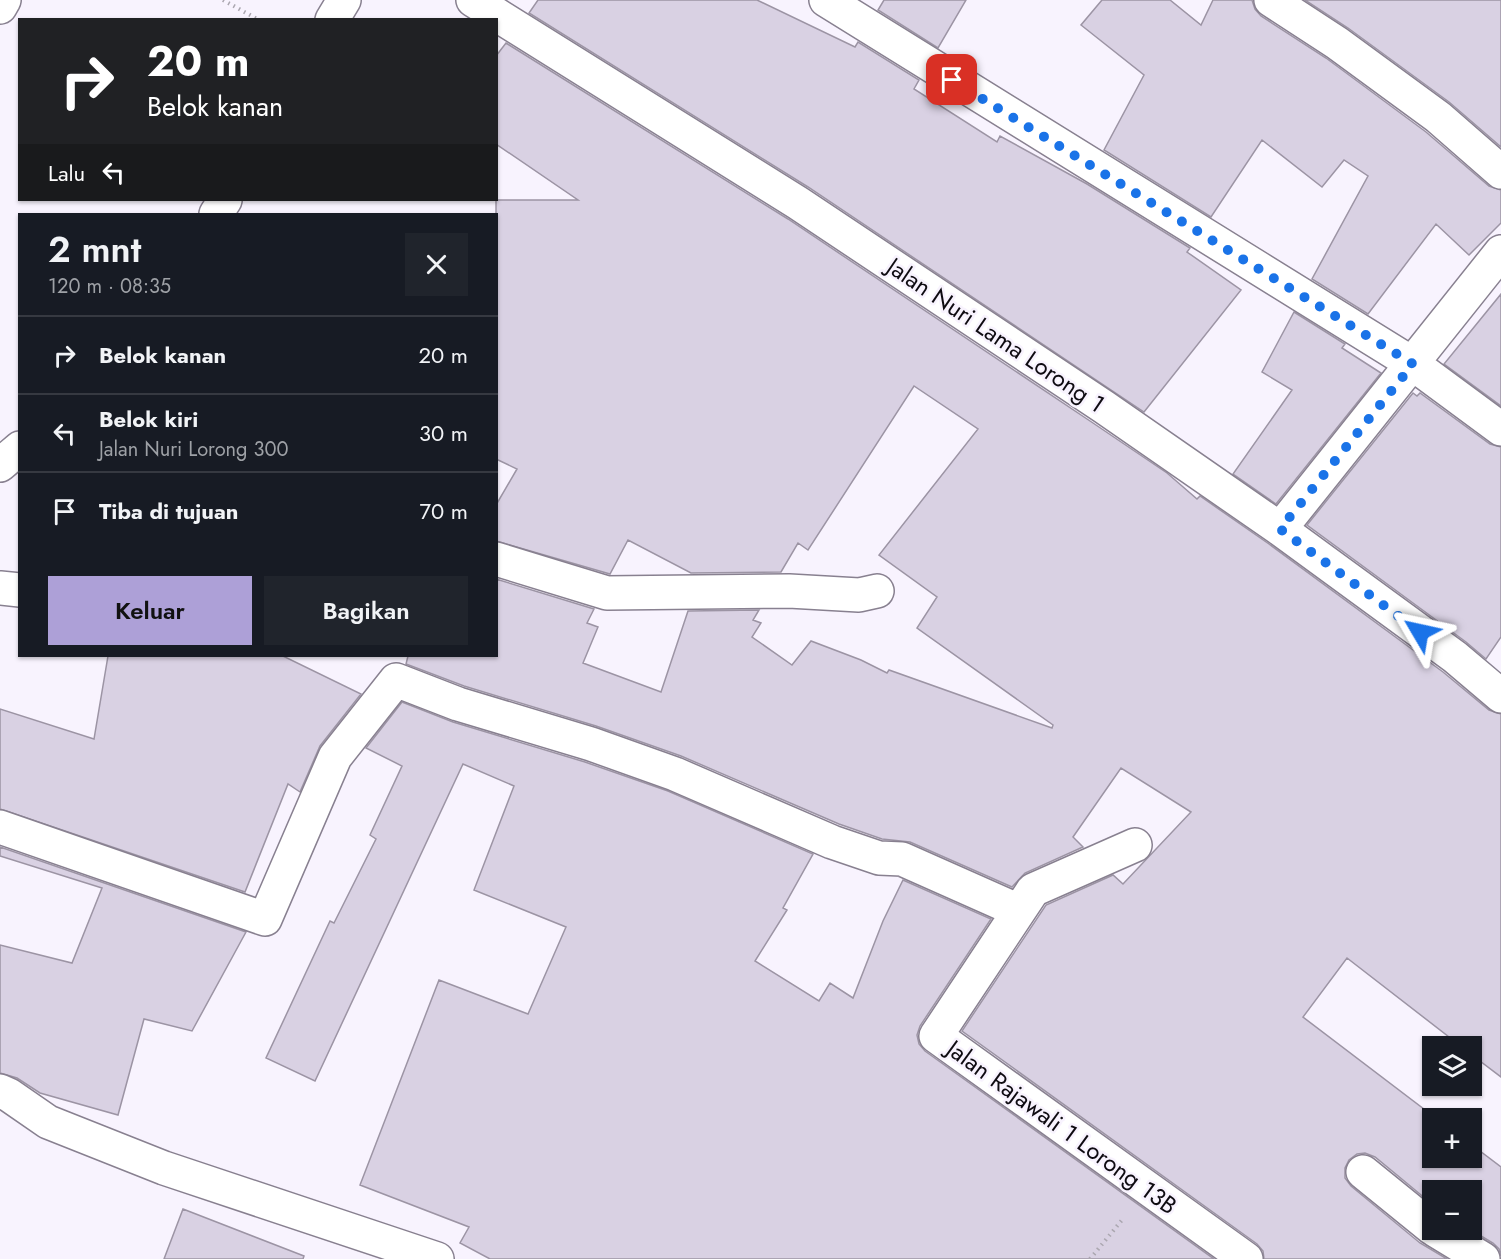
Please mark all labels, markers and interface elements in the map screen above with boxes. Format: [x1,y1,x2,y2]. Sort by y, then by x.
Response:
text: 20 m [147,31,249,92]
icon: right [48,42,126,120]
pin [926,54,977,105]
icon: arrive [935,63,968,96]
text: Belok kanan [147,87,283,126]
icon: left [97,156,130,189]
text: Lalu [48,157,85,189]
text: 2 mnt [48,223,141,275]
button: close [405,233,468,296]
street label: Jalan Nuri Lama Lorong 1 [878,247,1112,421]
text: 120 m · 08:35 [48,272,171,301]
icon: right [48,339,81,372]
text: Belok kanan [99,339,226,371]
text: 20 m [419,339,468,371]
text: Belok kiri [99,403,198,435]
icon: left [48,417,81,450]
text: 30 m [419,417,468,449]
text: Jalan Nuri Lorong 300 [99,435,288,464]
icon: arrive [48,495,81,528]
text: Tiba di tujuan [99,495,238,527]
text: 70 m [419,495,468,527]
button: Keluar [48,576,252,645]
button: Bagikan [264,576,468,645]
position arrow [1388,600,1452,664]
street label: Jalan Rajawali 1 Lorong 13B [937,1030,1184,1223]
map controls [1422,1036,1482,1240]
button: layers [1422,1036,1482,1096]
button: + [1422,1108,1482,1168]
button: − [1422,1180,1482,1240]

